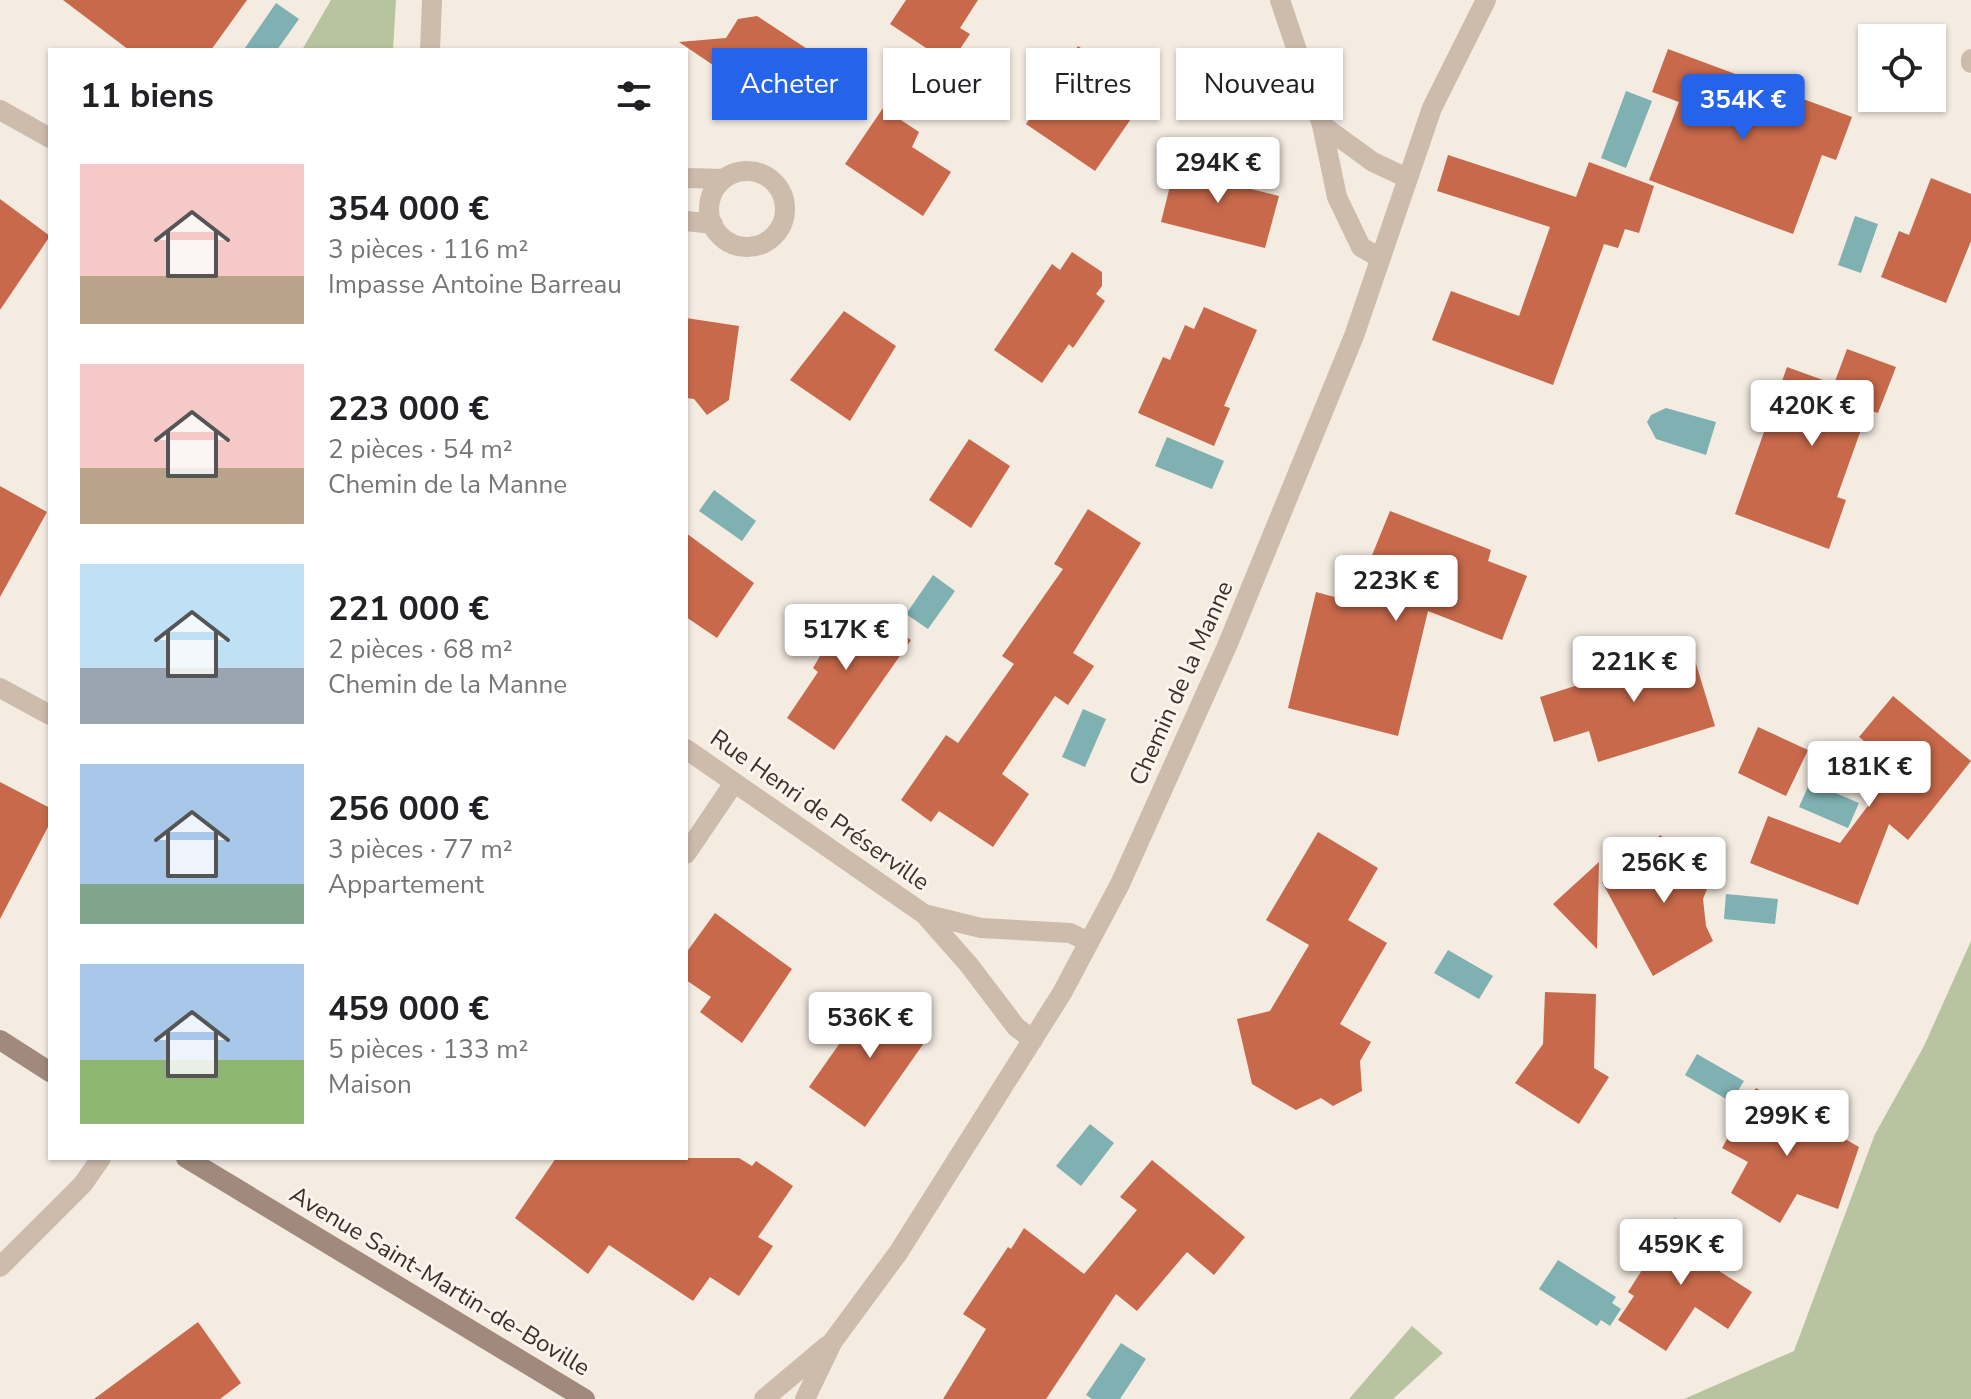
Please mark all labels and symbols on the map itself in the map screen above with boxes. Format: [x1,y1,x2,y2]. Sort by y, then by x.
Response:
pin: 354K € [1678,74,1808,142]
pin: 294K € [1153,137,1283,205]
pin: 420K € [1747,380,1877,448]
pin: 223K € [1331,555,1461,623]
street label: Chemin de la Manne [1122,576,1240,790]
pin: 517K € [781,604,911,672]
pin: 221K € [1569,636,1699,704]
street label: Rue Henri de Préserville [704,722,936,898]
pin: 181K € [1804,741,1934,809]
pin: 256K € [1599,837,1729,905]
pin: 536K € [805,992,935,1060]
pin: 299K € [1722,1090,1852,1158]
street label: Avenue Saint-Martin-de-Boville [284,1178,596,1384]
pin: 459K € [1616,1219,1746,1287]

